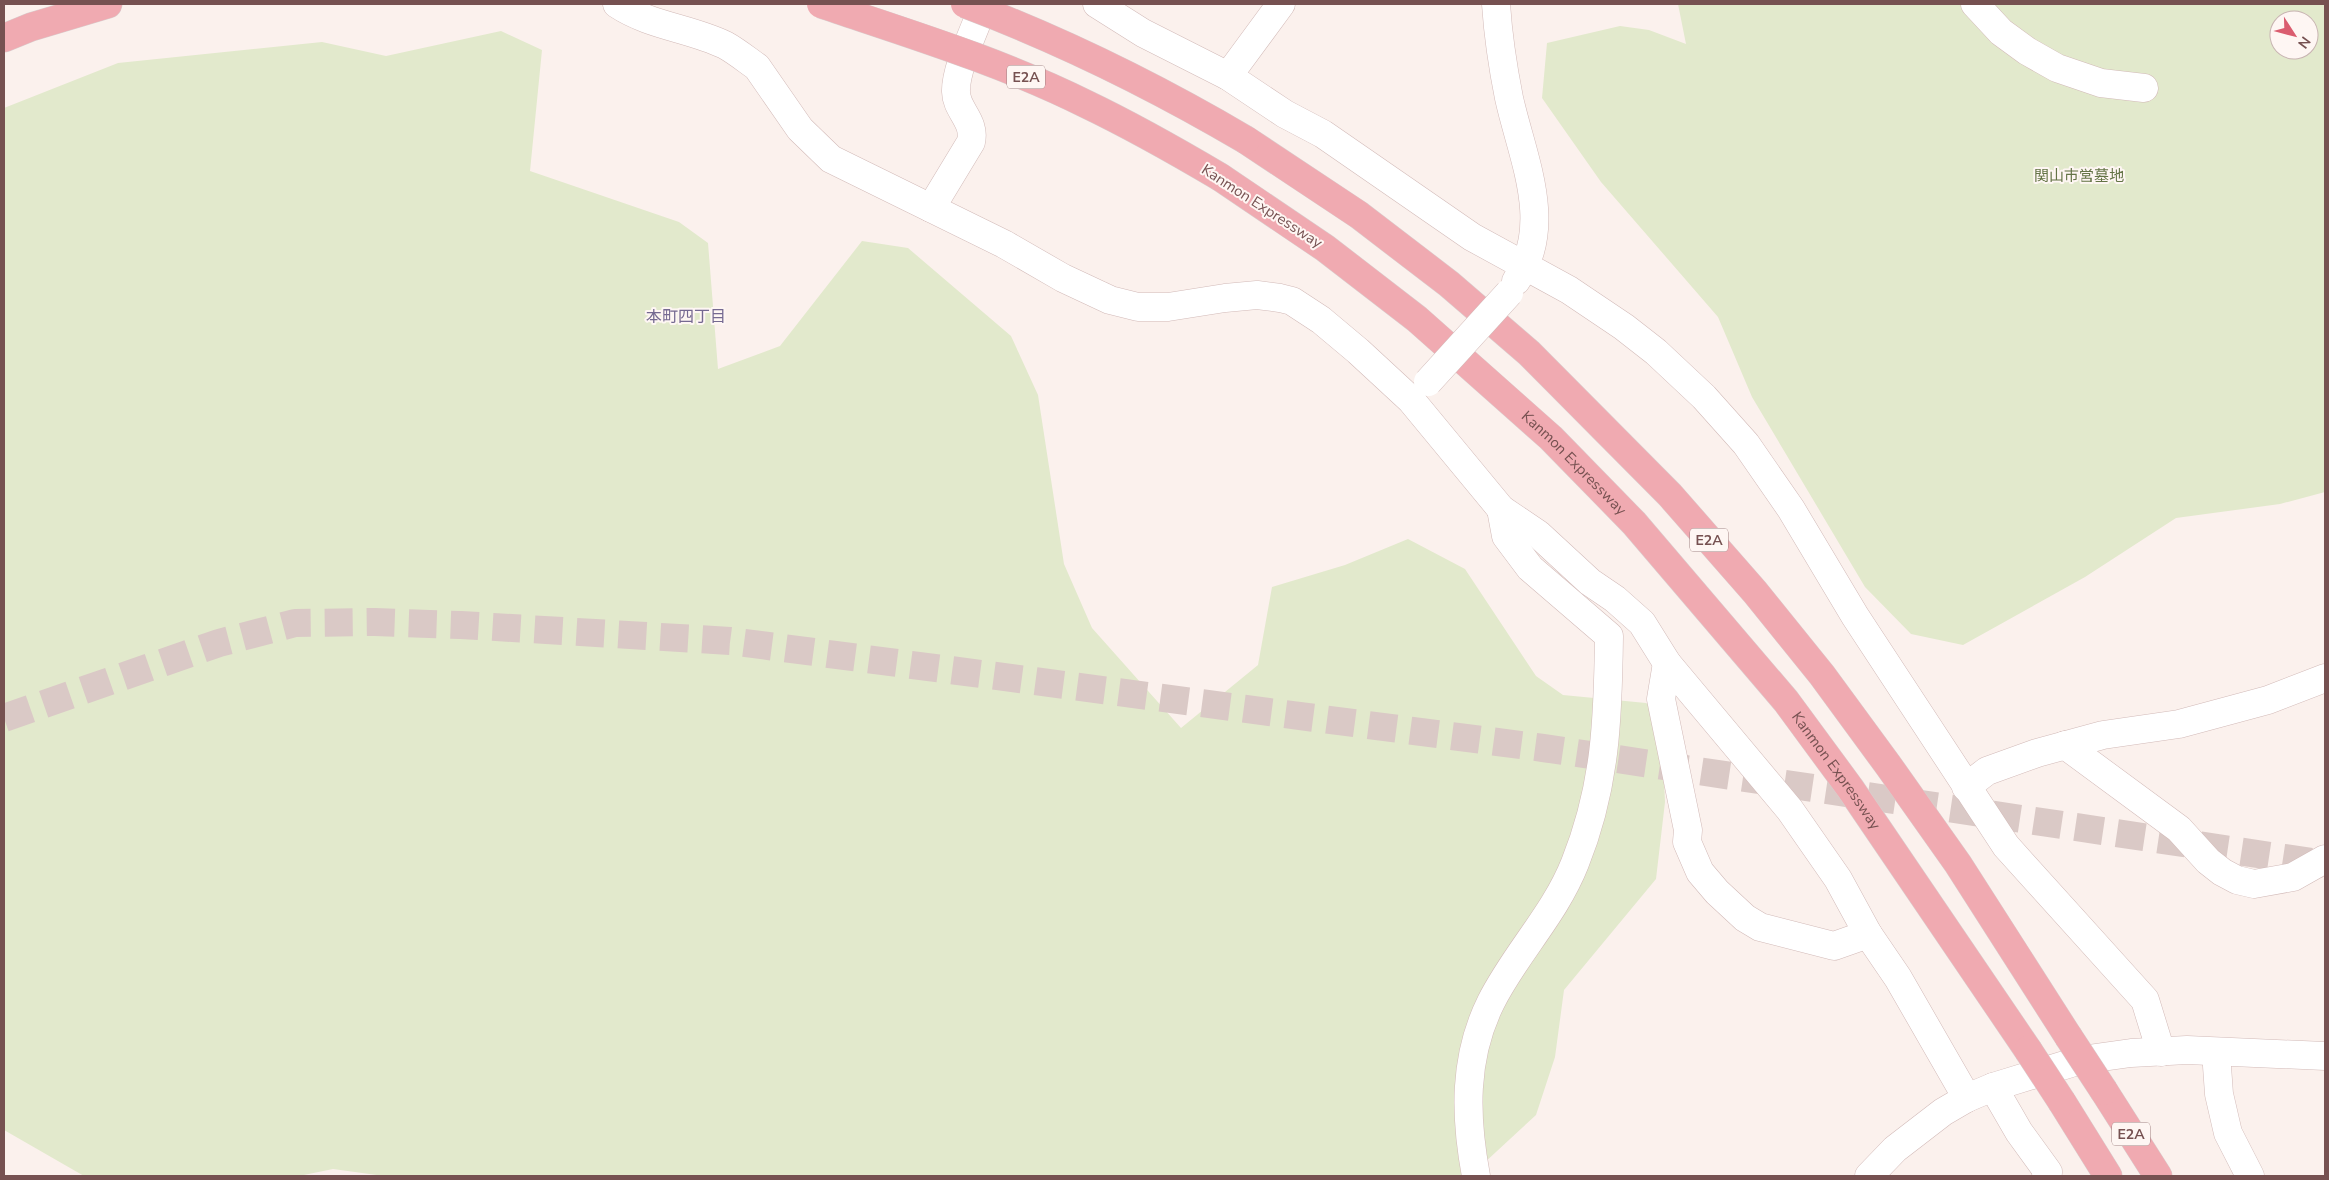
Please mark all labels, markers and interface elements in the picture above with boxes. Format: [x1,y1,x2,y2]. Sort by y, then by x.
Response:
north arrow [2269,10,2319,60]
text: N [2293,33,2315,52]
road number: E2A [1007,66,1045,88]
street label: Kanmon Expressway [1198,159,1327,253]
park label: 関山市営墓地 [2034,166,2124,186]
district label: 本町四丁目 [646,306,726,328]
street label: Kanmon Expressway [1517,406,1631,520]
road number: E2A [1690,528,1728,552]
street label: Kanmon Expressway [1787,708,1886,834]
road number: E2A [2112,1122,2150,1146]

